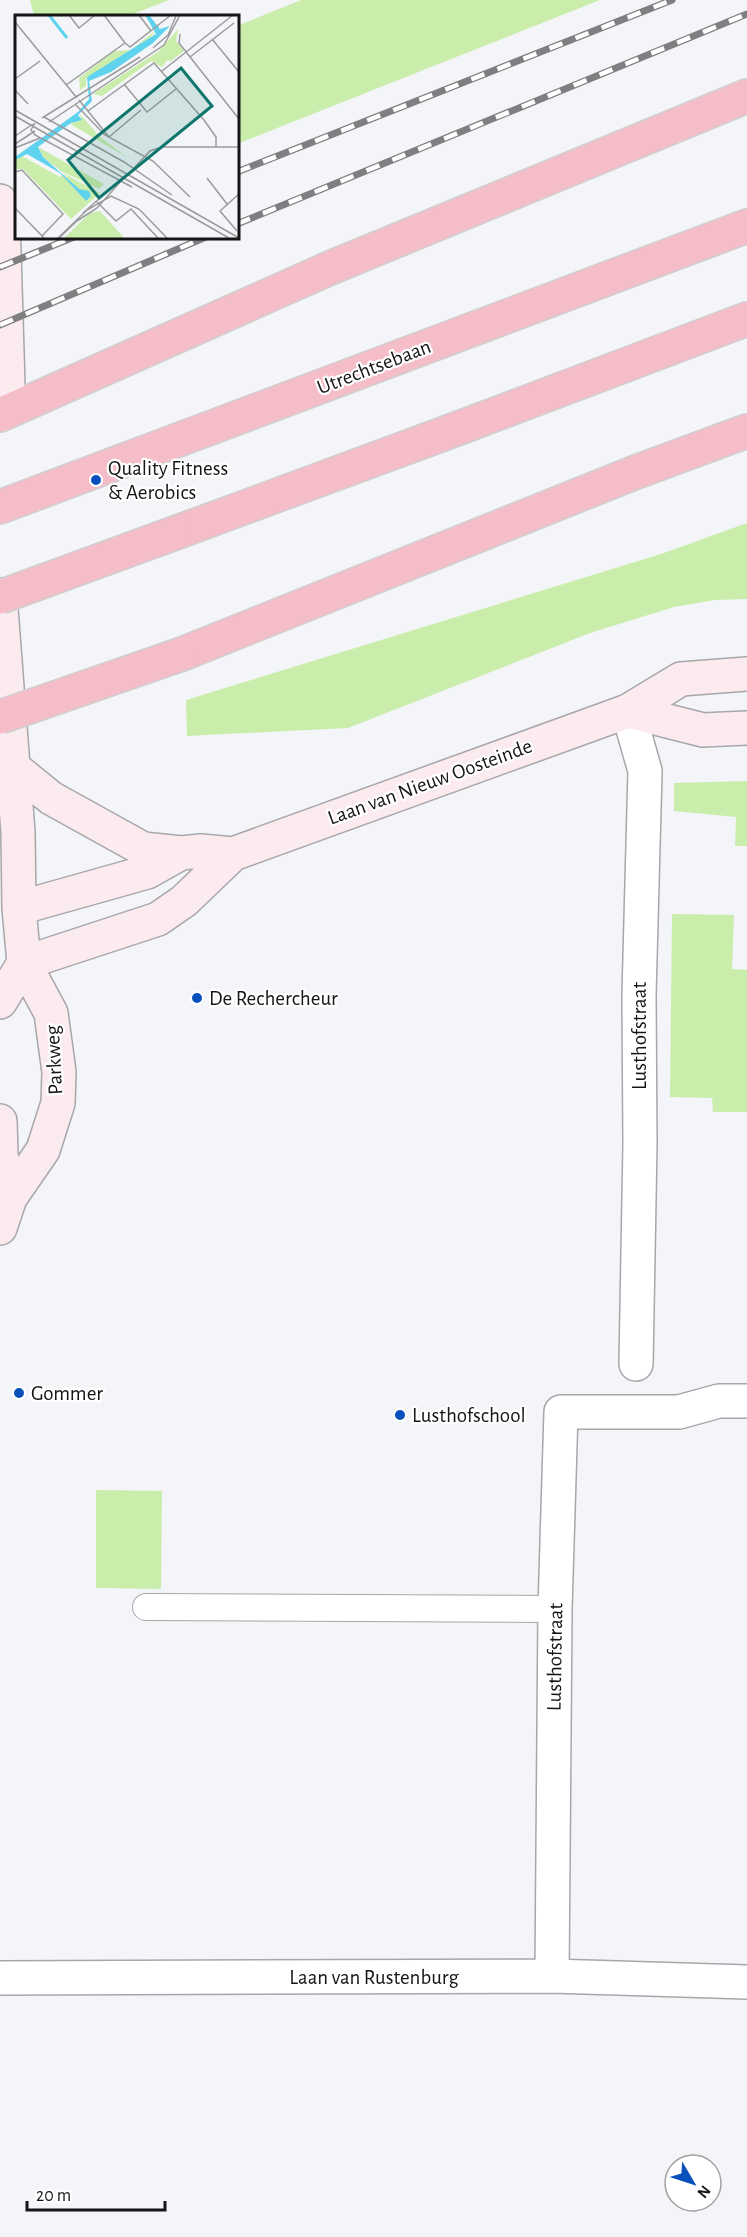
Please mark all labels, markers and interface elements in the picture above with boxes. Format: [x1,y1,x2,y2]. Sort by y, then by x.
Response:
inset map [15,15,238,238]
street label: Utrechtsebaan [314,336,434,398]
place label: Quality Fitness & Aerobics [108,458,228,503]
marker: Quality Fitness & Aerobics [89,473,103,487]
street label: Laan van Nieuw Oosteinde [325,735,535,829]
street label: Lusthofstraat [629,982,650,1090]
place label: De Rechercheur [209,988,338,1009]
marker: De Rechercheur [190,991,204,1005]
street label: Parkweg [42,1024,66,1095]
place label: Gommer [31,1383,103,1404]
marker: Gommer [12,1386,26,1400]
place label: Lusthofschool [412,1405,526,1426]
marker: Lusthofschool [393,1408,407,1422]
street label: Lusthofstraat [544,1602,566,1711]
street label: Laan van Rustenburg [289,1967,460,1988]
north arrow [663,2153,723,2213]
scale bar [27,2174,165,2212]
text: N [694,2182,714,2201]
text: 20 m [36,2187,71,2205]

